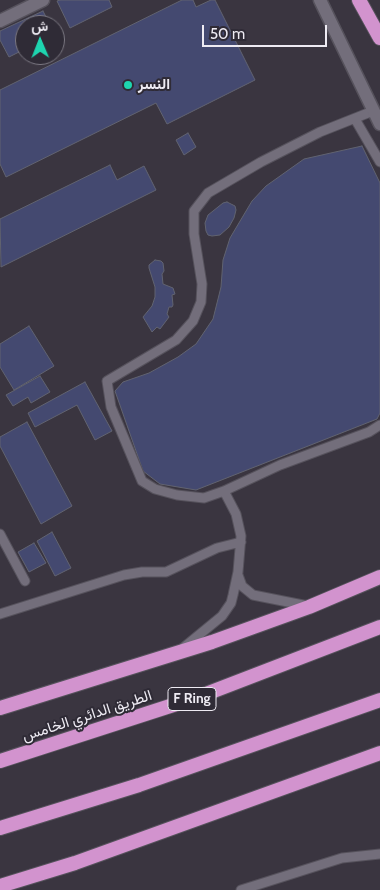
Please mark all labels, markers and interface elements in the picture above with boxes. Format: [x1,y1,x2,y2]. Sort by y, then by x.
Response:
north arrow [15,15,65,65]
scale bar [205,15,330,47]
text: ش [31,17,48,35]
text: 50 m [210,25,245,43]
place label: النسر [138,76,170,94]
marker: النسر [122,79,134,91]
street label: الطريق الدائري الخامس [20,687,154,745]
road number: F Ring [168,688,216,711]

